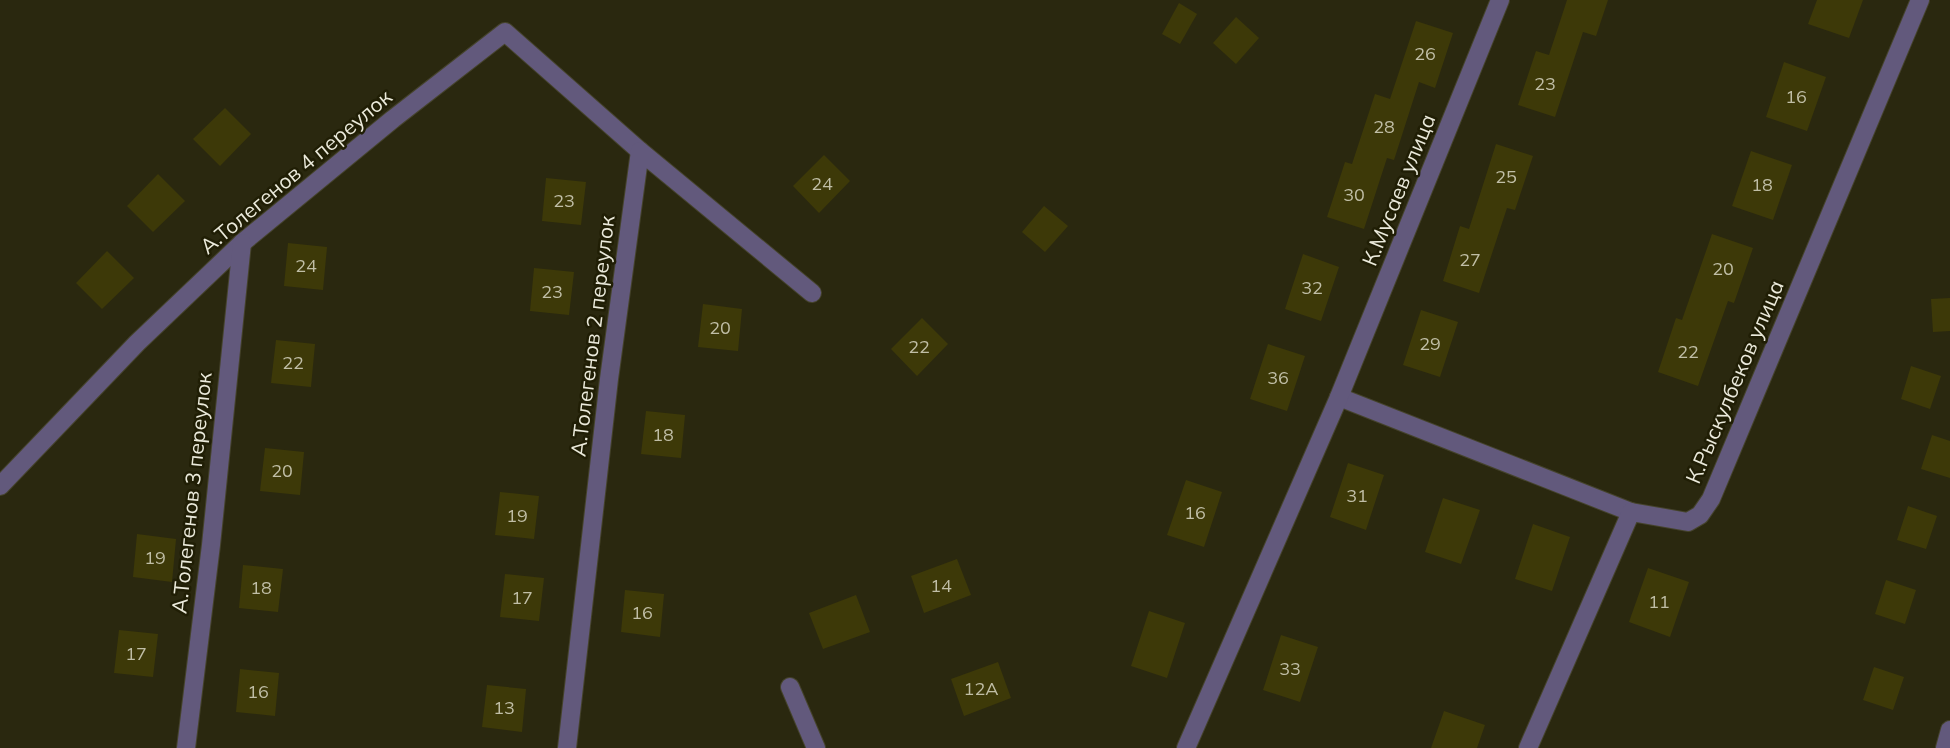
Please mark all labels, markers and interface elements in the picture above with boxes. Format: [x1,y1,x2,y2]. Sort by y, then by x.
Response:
house number: 26 [1414,42,1436,65]
house number: 23 [1534,72,1556,95]
street label: А.Толегенов 4 переулок [194,83,397,259]
house number: 16 [1785,85,1807,108]
street label: К.Мусаев улица [1356,110,1440,269]
house number: 28 [1373,115,1395,138]
house number: 25 [1495,165,1517,188]
house number: 24 [811,172,833,195]
house number: 18 [1751,173,1773,196]
house number: 30 [1343,183,1365,206]
house number: 23 [553,189,575,212]
street label: А.Толегенов 2 переулок [564,213,620,458]
house number: 27 [1459,248,1481,271]
house number: 24 [295,254,317,277]
house number: 20 [1712,257,1734,280]
house number: 32 [1301,276,1323,299]
street label: К.Рыскулбеков улица [1679,276,1789,487]
house number: 23 [541,280,563,303]
house number: 20 [709,316,731,339]
house number: 29 [1419,332,1441,355]
house number: 22 [908,335,930,358]
house number: 22 [1677,340,1699,363]
house number: 22 [282,351,304,374]
house number: 36 [1267,366,1289,389]
street label: А.Толегенов 3 переулок [165,370,217,615]
house number: 18 [652,423,674,446]
house number: 20 [271,459,293,482]
house number: 31 [1346,484,1368,507]
house number: 16 [1184,501,1206,524]
house number: 19 [506,504,528,527]
house number: 19 [144,546,166,569]
house number: 14 [930,574,952,597]
house number: 18 [250,576,272,599]
house number: 17 [511,586,533,609]
house number: 11 [1648,590,1670,613]
house number: 16 [631,601,653,624]
house number: 17 [125,642,147,665]
house number: 33 [1279,657,1301,680]
house number: 12А [964,677,998,700]
house number: 16 [247,680,269,703]
house number: 13 [493,696,515,719]

